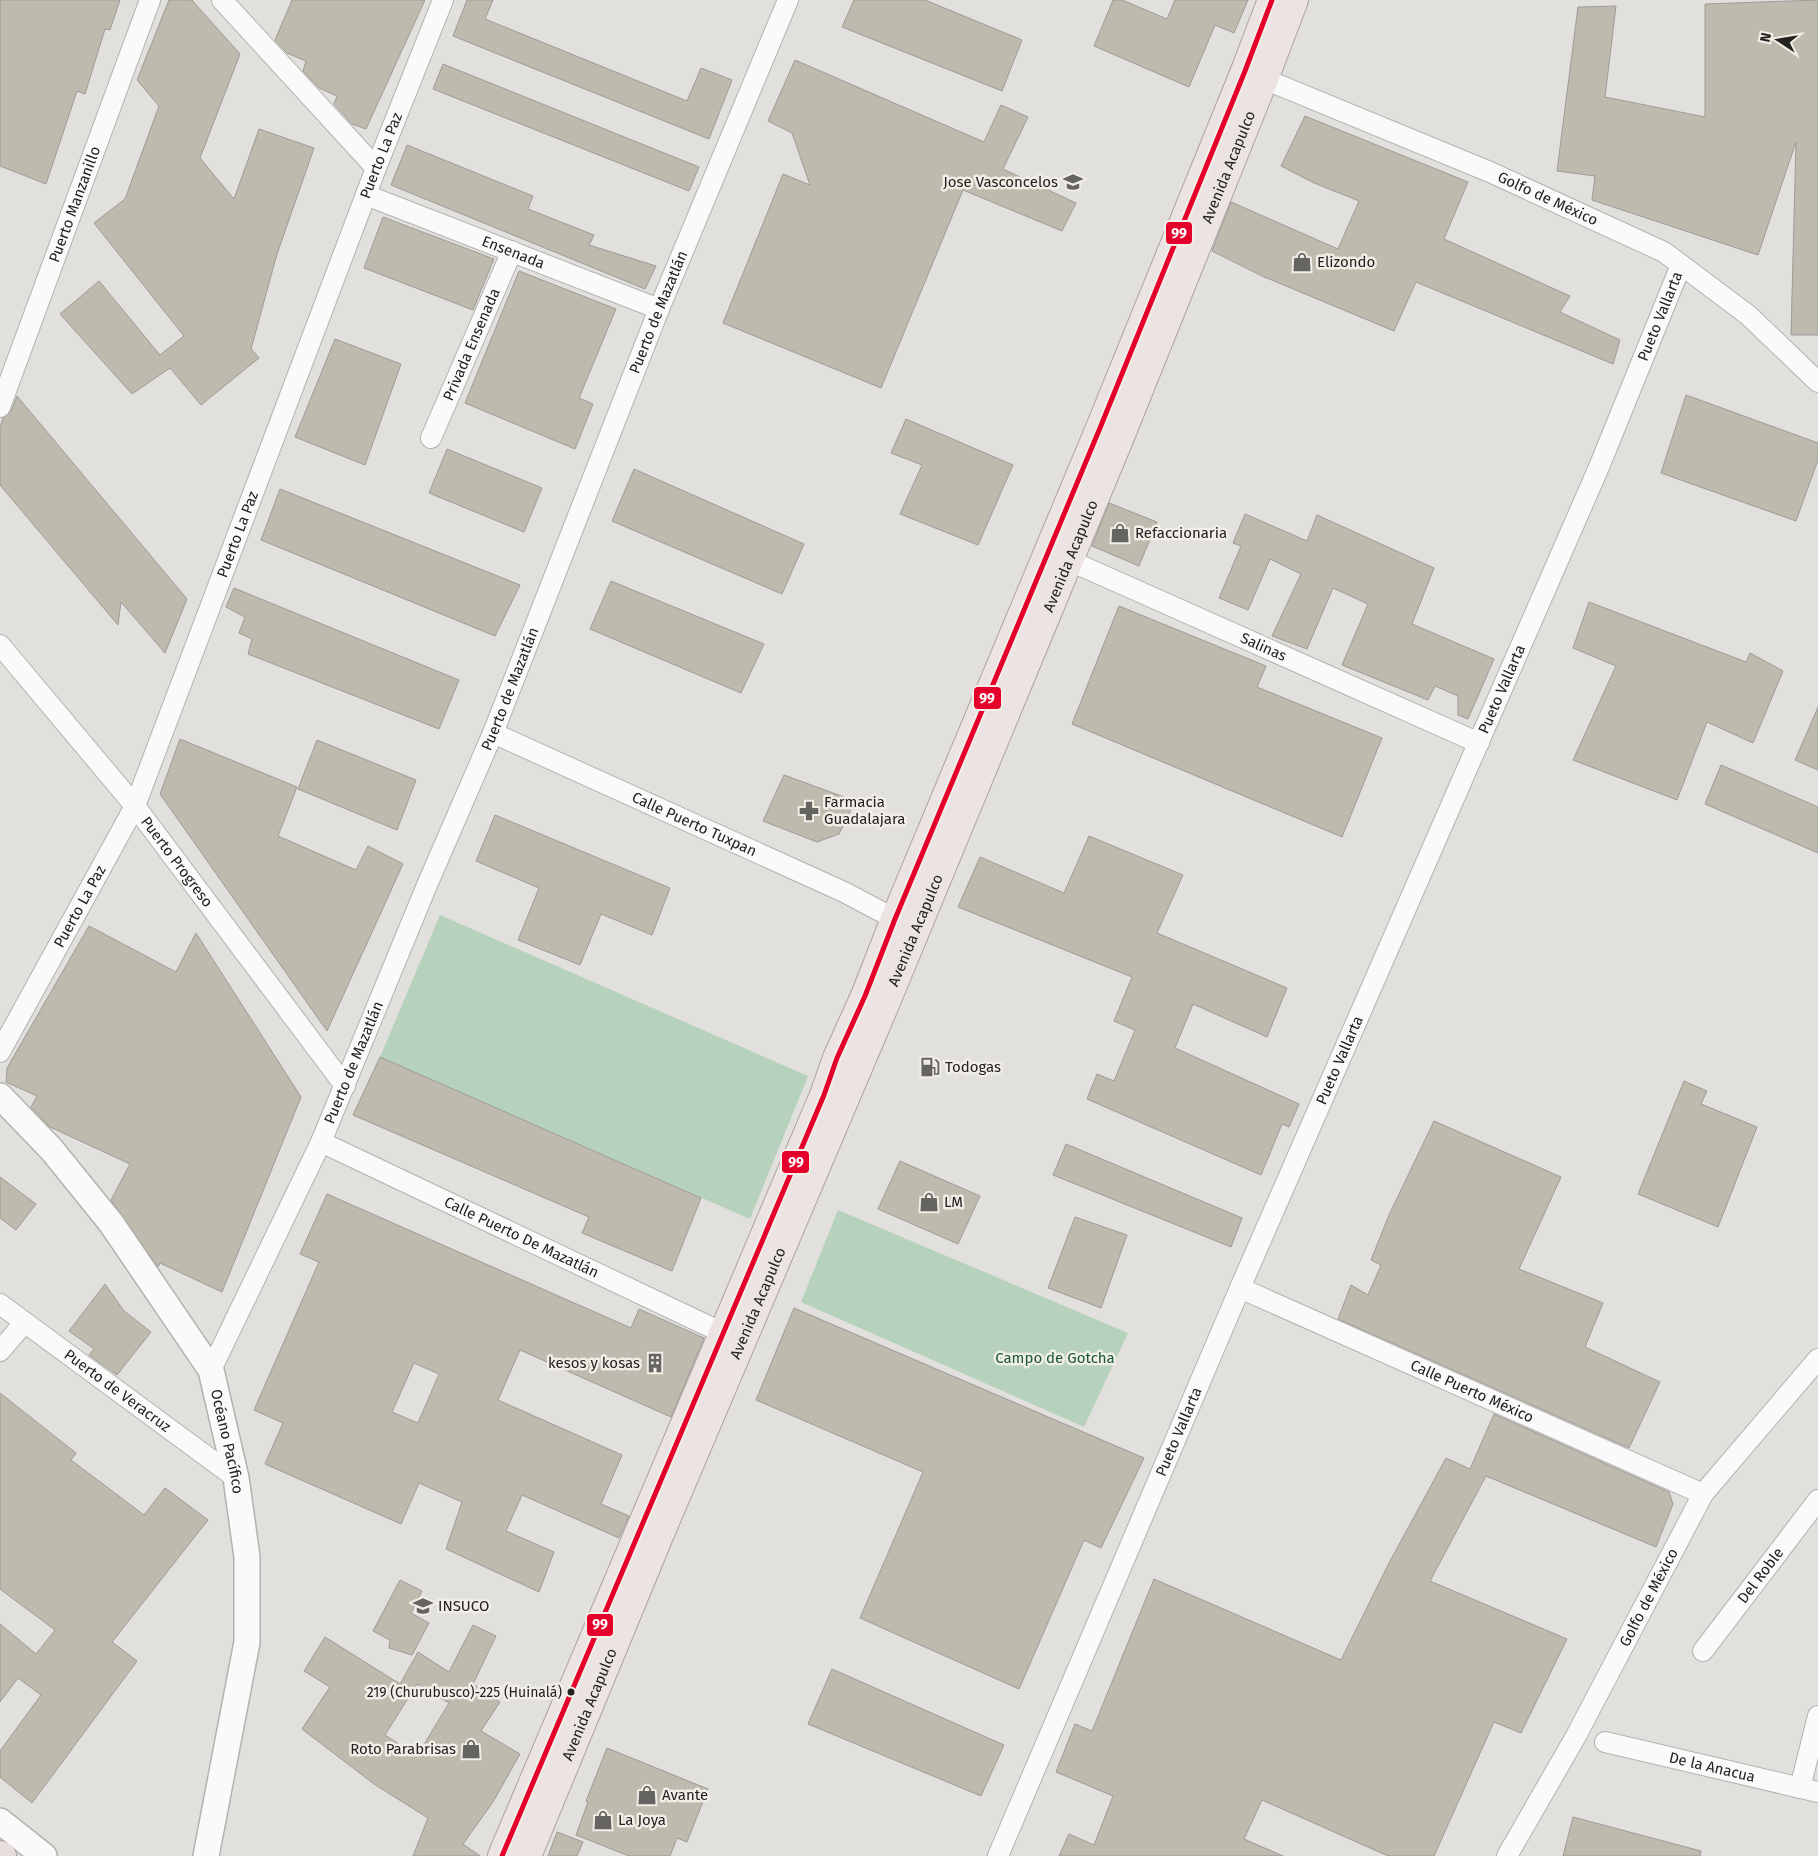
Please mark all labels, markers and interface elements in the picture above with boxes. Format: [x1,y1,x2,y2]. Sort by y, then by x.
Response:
north arrow [1753,15,1803,65]
text: N [1756,31,1775,44]
street label: Avenida Acapulco [1198,108,1259,226]
street label: Puerto La Paz [356,110,406,201]
street label: Puerto Manzanillo [45,144,104,265]
street label: Golfo de México [1495,168,1601,229]
school or university icon: Jose Vasconcelos [1062,171,1084,193]
place label: Jose Vasconcelos [943,173,1058,191]
line badge: 99 [1165,221,1193,245]
text: 99 [1171,225,1187,242]
street label: Ensenada [479,232,547,273]
street label: Puerto de Mazatlán [626,248,691,376]
shop icon: Elizondo [1291,251,1313,273]
place label: Elizondo [1317,253,1375,271]
street label: Pueto Vallarta [1634,269,1686,364]
street label: Privada Ensenada [439,285,504,403]
street label: Puerto La Paz [213,488,262,580]
street label: Avenida Acapulco [1039,497,1102,615]
shop icon: Refaccionaria [1109,522,1131,544]
place label: Refaccionaria [1135,524,1227,542]
street label: Puerto de Mazatlán [477,625,542,753]
street label: Salinas [1238,629,1289,665]
street label: Pueto Vallarta [1475,642,1529,736]
line badge: 99 [973,686,1002,710]
text: 99 [979,690,995,707]
street label: Calle Puerto Tuxpan [629,788,760,860]
place label: Farmacia Guadalajara [824,793,905,828]
pharmacy icon: Farmacia Guadalajara [798,800,820,822]
street label: Puerto Progreso [137,813,217,911]
street label: Puerto La Paz [50,862,110,951]
street label: Avenida Acapulco [884,872,947,989]
street label: Puerto de Mazatlán [320,999,387,1127]
street label: Pueto Vallarta [1312,1013,1367,1107]
fuel station icon: Todogas [919,1056,941,1078]
place label: Todogas [945,1058,1001,1076]
line badge: 99 [781,1150,810,1174]
text: 99 [788,1154,804,1171]
shop icon: LM [918,1191,940,1213]
street label: Calle Puerto De Mazatlán [441,1193,602,1282]
place label: LM [944,1193,963,1211]
street label: Avenida Acapulco [726,1245,790,1362]
street label: Puerto de Veracruz [61,1345,175,1436]
park label: Campo de Gotcha [995,1349,1115,1367]
building icon: kesos y kosas [644,1352,666,1374]
place label: kesos y kosas [548,1354,640,1372]
street label: Calle Puerto México [1408,1356,1537,1427]
street label: Pueto Vallarta [1152,1385,1206,1479]
street label: Océano Pacífico [207,1387,247,1495]
street label: Del Roble [1734,1544,1788,1607]
street label: Golfo de México [1616,1545,1682,1649]
school or university icon: INSUCO [412,1595,434,1617]
place label: INSUCO [438,1597,489,1615]
line badge: 99 [586,1613,614,1637]
text: 99 [592,1616,608,1633]
street label: Avenida Acapulco [558,1646,621,1763]
place label: 219 (Churubusco)-225 (Huinalá) [367,1684,562,1701]
marker: 219 (Churubusco)-225 (Huinalá) [566,1687,576,1697]
shop icon: Roto Parabrisas [460,1738,482,1760]
place label: Roto Parabrisas [350,1740,456,1758]
street label: De la Anacua [1667,1748,1757,1786]
shop icon: Avante [636,1784,658,1806]
place label: Avante [662,1786,708,1804]
shop icon: La Joya [592,1809,614,1831]
place label: La Joya [618,1811,666,1829]

